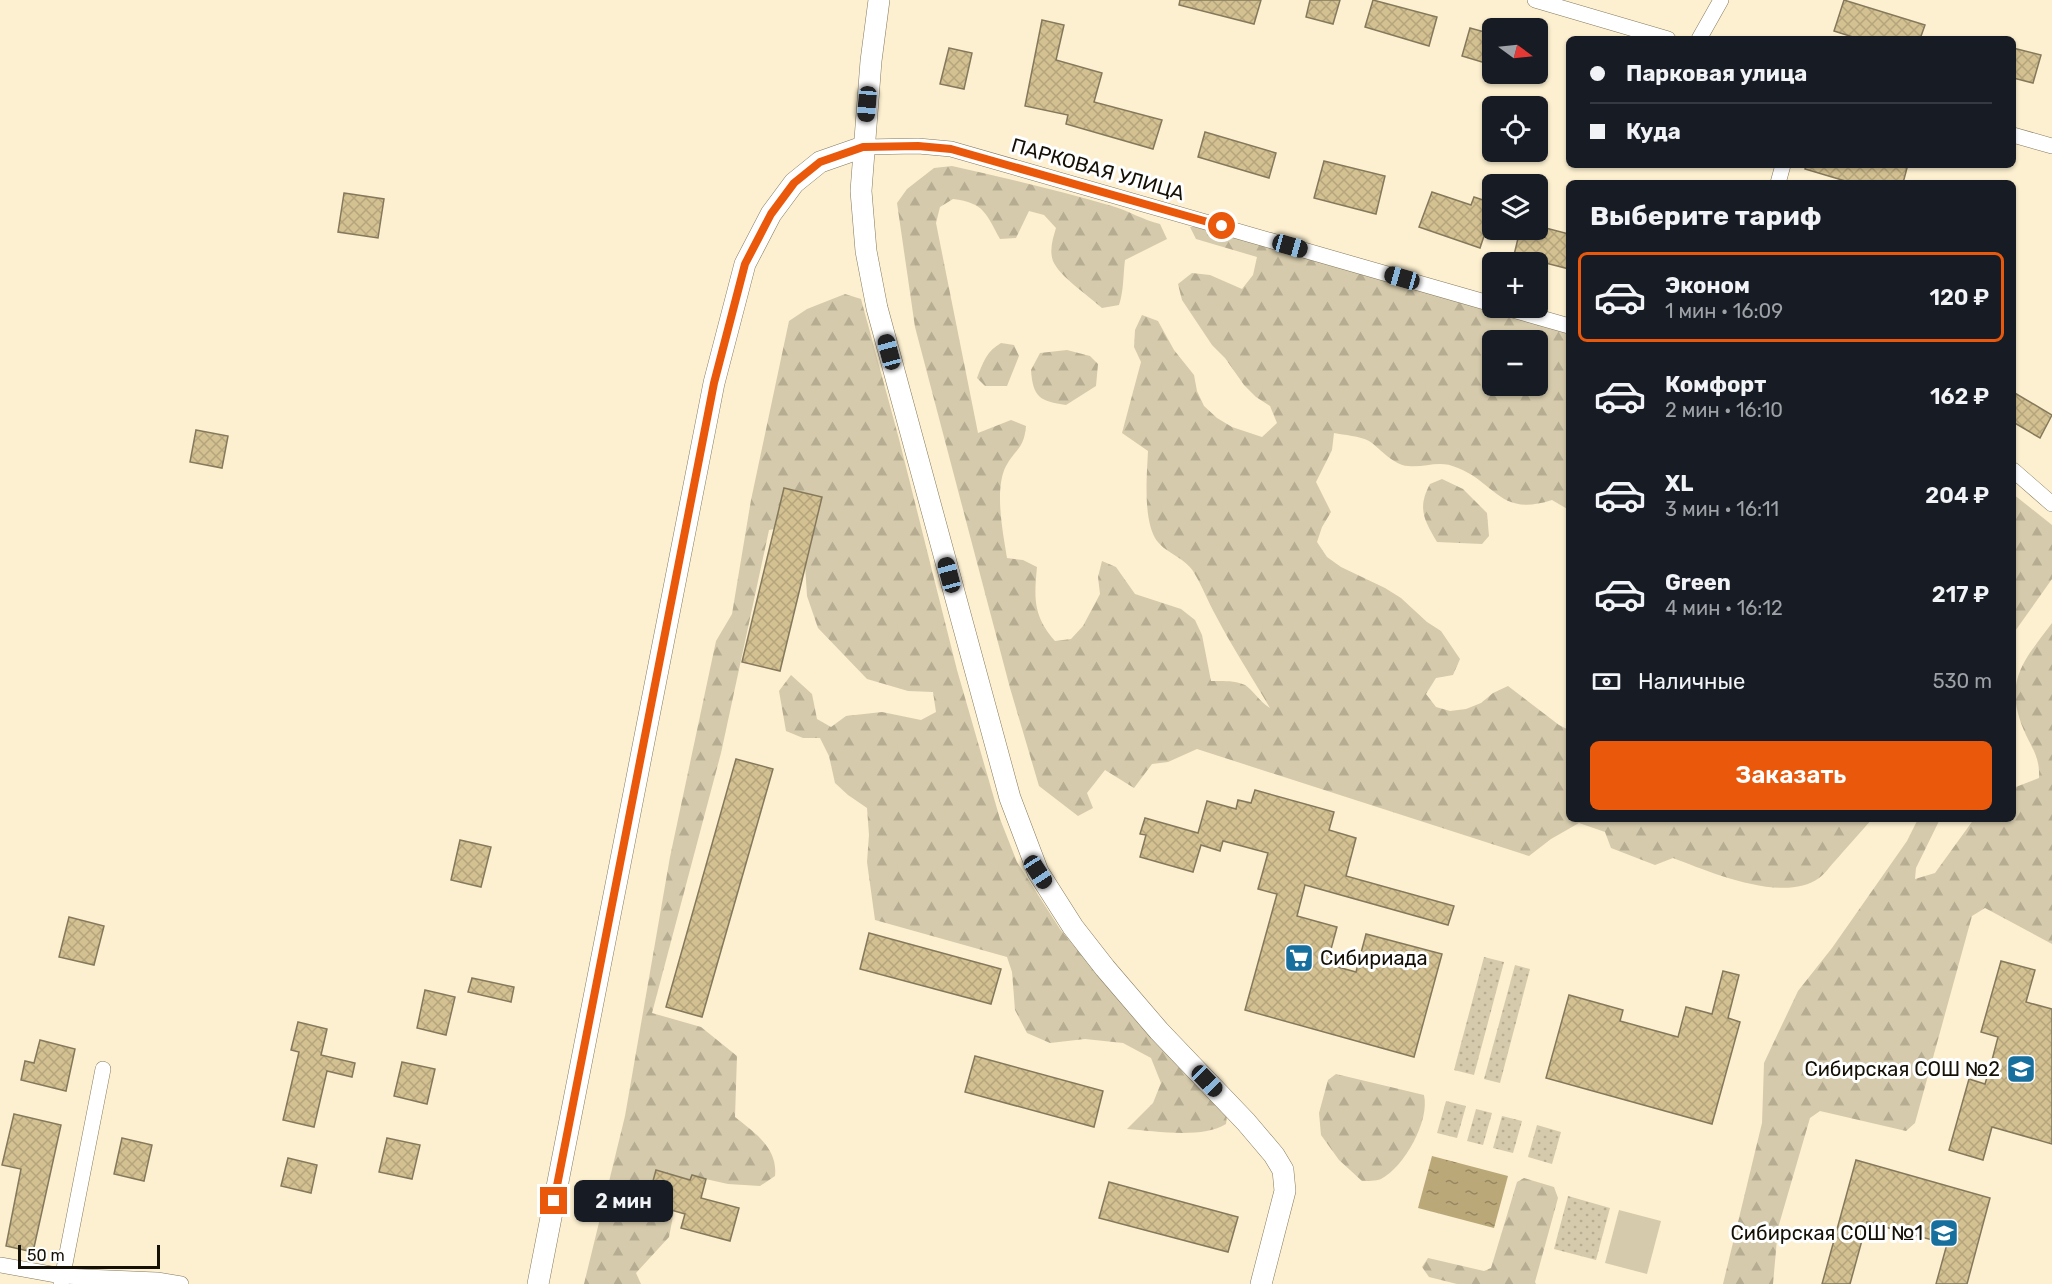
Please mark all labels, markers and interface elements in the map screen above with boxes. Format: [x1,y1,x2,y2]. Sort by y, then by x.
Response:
north arrow [1482,18,1548,84]
map controls [1482,18,1548,396]
text: Парковая улица [1626,60,1807,87]
car [856,85,878,123]
button: locate [1482,96,1548,162]
text: Куда [1626,118,1681,145]
street label: ПАРКОВАЯ УЛИЦА [1009,133,1187,205]
button: layers [1482,174,1548,240]
text: Выберите тариф [1590,200,1821,232]
route start [1208,212,1235,239]
car [1270,232,1310,260]
button: + [1482,252,1548,318]
car [1382,264,1422,292]
icon: car [1593,270,1647,324]
text: Эконом [1665,272,1750,299]
text: 120 ₽ [1929,284,1989,311]
text: 1 мин · 16:09 [1665,299,1783,323]
button: − [1482,330,1548,396]
car [876,332,902,372]
icon: car [1593,369,1647,423]
text: Комфорт [1665,371,1766,398]
text: 162 ₽ [1930,383,1989,410]
text: 2 мин · 16:10 [1665,398,1783,422]
icon: car [1593,468,1647,522]
text: XL [1665,470,1693,497]
text: 204 ₽ [1925,482,1989,509]
text: 3 мин · 16:11 [1665,497,1779,521]
car [936,555,962,595]
icon: car [1593,567,1647,621]
text: Green [1665,569,1731,596]
text: 217 ₽ [1932,581,1989,608]
text: 4 мин · 16:12 [1665,596,1783,620]
icon: cash [1590,665,1623,698]
text: Наличные [1638,668,1745,695]
text: 530 m [1933,669,1992,693]
button: Заказать [1590,741,1992,810]
car [1021,852,1055,892]
supermarket icon: Сибириада [1283,942,1315,974]
place label: Сибириада [1320,946,1427,970]
school or university icon: Сибирская СОШ №2 [2005,1053,2037,1085]
place label: Сибирская СОШ №2 [1804,1057,2000,1081]
car [1188,1062,1226,1100]
callout: 2 мин [575,1180,674,1222]
route end [540,1187,567,1214]
text: 2 мин [595,1189,652,1213]
school or university icon: Сибирская СОШ №1 [1928,1217,1960,1249]
place label: Сибирская СОШ №1 [1731,1221,1923,1245]
scale bar [18,1242,160,1270]
text: 50 m [27,1246,65,1265]

